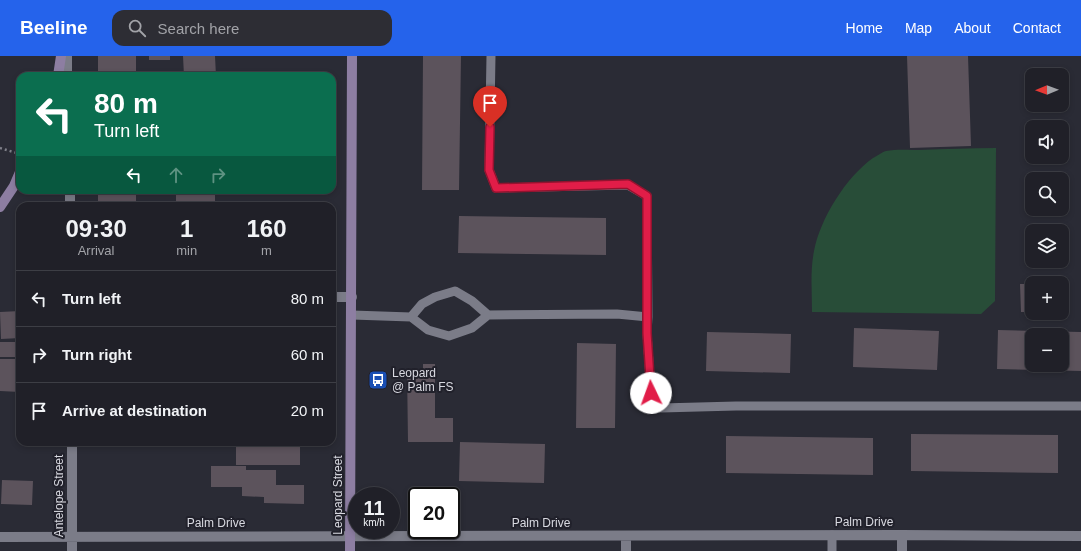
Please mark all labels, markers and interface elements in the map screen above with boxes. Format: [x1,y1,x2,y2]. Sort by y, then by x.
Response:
search box [112,10,392,46]
text: Beeline [20,17,88,38]
icon: search [126,17,148,39]
text: Search here [158,20,239,37]
text: Home [846,20,883,36]
text: Map [905,20,932,36]
text: About [954,20,991,36]
text: Contact [1013,20,1061,36]
north arrow [1025,68,1069,112]
map controls [1025,68,1069,372]
pin [473,86,507,127]
icon: left [28,88,80,140]
text: 80 m [94,88,158,119]
icon: arrive [479,92,501,114]
button: sound [1025,120,1069,164]
text: Turn left [94,121,159,141]
icon: left [123,164,145,186]
icon: ahead [165,164,187,186]
icon: right [207,164,229,186]
button: search [1025,172,1069,216]
text: 09:30 [65,215,127,242]
text: 1 [180,215,193,242]
text: 160 [247,215,287,242]
button: layers [1025,224,1069,268]
text: Arrival [78,243,115,258]
text: min [176,243,197,258]
text: m [261,243,272,258]
button: + [1025,276,1069,320]
icon: left [28,288,50,310]
text: Turn left [62,290,121,307]
text: 80 m [291,290,324,307]
button: − [1025,328,1069,372]
icon: right [28,344,50,366]
text: Turn right [62,346,132,363]
text: 60 m [291,346,324,363]
place label: Leopard @ Palm FS [392,366,454,394]
bus stop icon: Leopard @ Palm FS [367,369,389,391]
position arrow [630,372,672,414]
icon: arrive [28,400,50,422]
text: Arrive at destination [62,402,207,419]
text: 20 m [291,402,324,419]
street label: Antelope Street [52,454,66,537]
street label: Leopard Street [331,455,345,535]
speed limit sign: 20 [408,487,460,539]
text: 11 [363,497,385,519]
street label: Palm Drive [835,515,894,529]
street label: Palm Drive [187,516,246,530]
street label: Palm Drive [512,516,571,530]
text: km/h [363,517,385,528]

